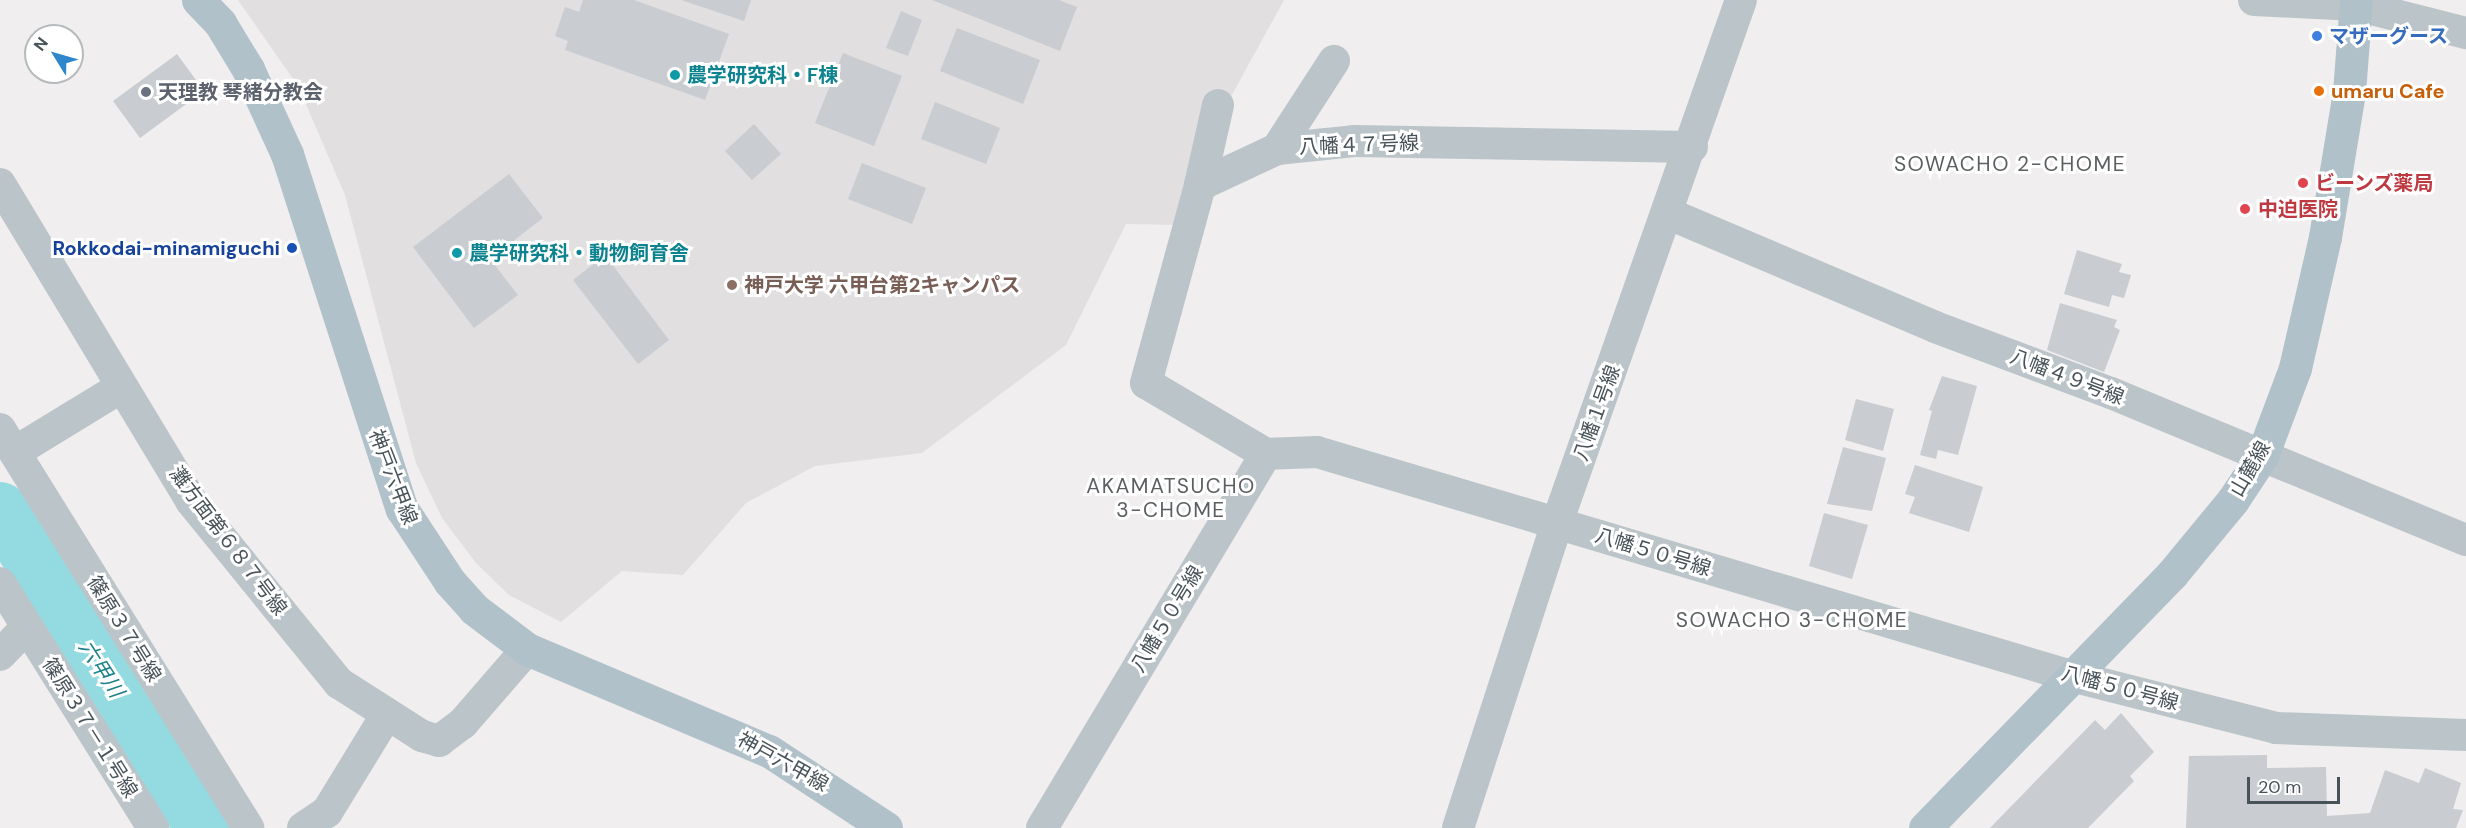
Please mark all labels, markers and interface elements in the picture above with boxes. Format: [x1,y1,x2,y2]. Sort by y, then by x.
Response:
north arrow [24,24,84,84]
place label: マザーグース [2329,24,2449,48]
marker: マザーグース [2310,29,2324,43]
text: N [29,33,53,55]
place label: 農学研究科・F棟 [687,63,838,87]
marker: 農学研究科・F棟 [668,68,682,82]
place label: umaru Cafe [2331,79,2445,103]
place label: 天理教 琴緒分教会 [158,80,323,104]
marker: umaru Cafe [2312,84,2326,98]
marker: 天理教 琴緒分教会 [139,85,153,99]
street label: 八幡４７号線 [1299,131,1419,159]
district label: SOWACHO 2-CHOME [1894,151,2126,177]
place label: ビーンズ薬局 [2315,171,2435,195]
marker: ビーンズ薬局 [2296,176,2310,190]
place label: 中迫医院 [2258,197,2338,221]
marker: 中迫医院 [2236,200,2254,218]
place label: Rokkodai-minamiguchi [53,236,280,260]
marker: Rokkodai-minamiguchi [285,241,299,255]
place label: 農学研究科・動物飼育舎 [469,241,689,265]
marker: 農学研究科・動物飼育舎 [450,246,464,260]
place label: 神戸大学 六甲台第2キャンパス [744,273,1020,297]
marker: 神戸大学 六甲台第2キャンパス [725,278,739,292]
street label: 八幡４９号線 [2007,344,2127,410]
street label: 八幡１号線 [1569,362,1625,464]
street label: 神戸六甲線 [364,426,422,528]
street label: 山麓線 [2225,437,2275,501]
street label: 灘方面第６８７号線 [164,462,292,620]
district label: AKAMATSUCHO 3-CHOME [1086,473,1256,523]
street label: 八幡５０号線 [1592,523,1714,581]
street label: 八幡５０号線 [1126,561,1208,677]
street label: 篠原３７号線 [82,572,166,686]
district label: SOWACHO 3-CHOME [1676,607,1908,633]
water label: 六甲川 [73,636,129,702]
street label: 篠原３７－１号線 [37,654,143,802]
street label: 八幡５０号線 [2059,661,2181,715]
street label: 神戸六甲線 [733,727,833,797]
scale bar [2250,765,2343,803]
text: 20 m [2258,775,2301,799]

